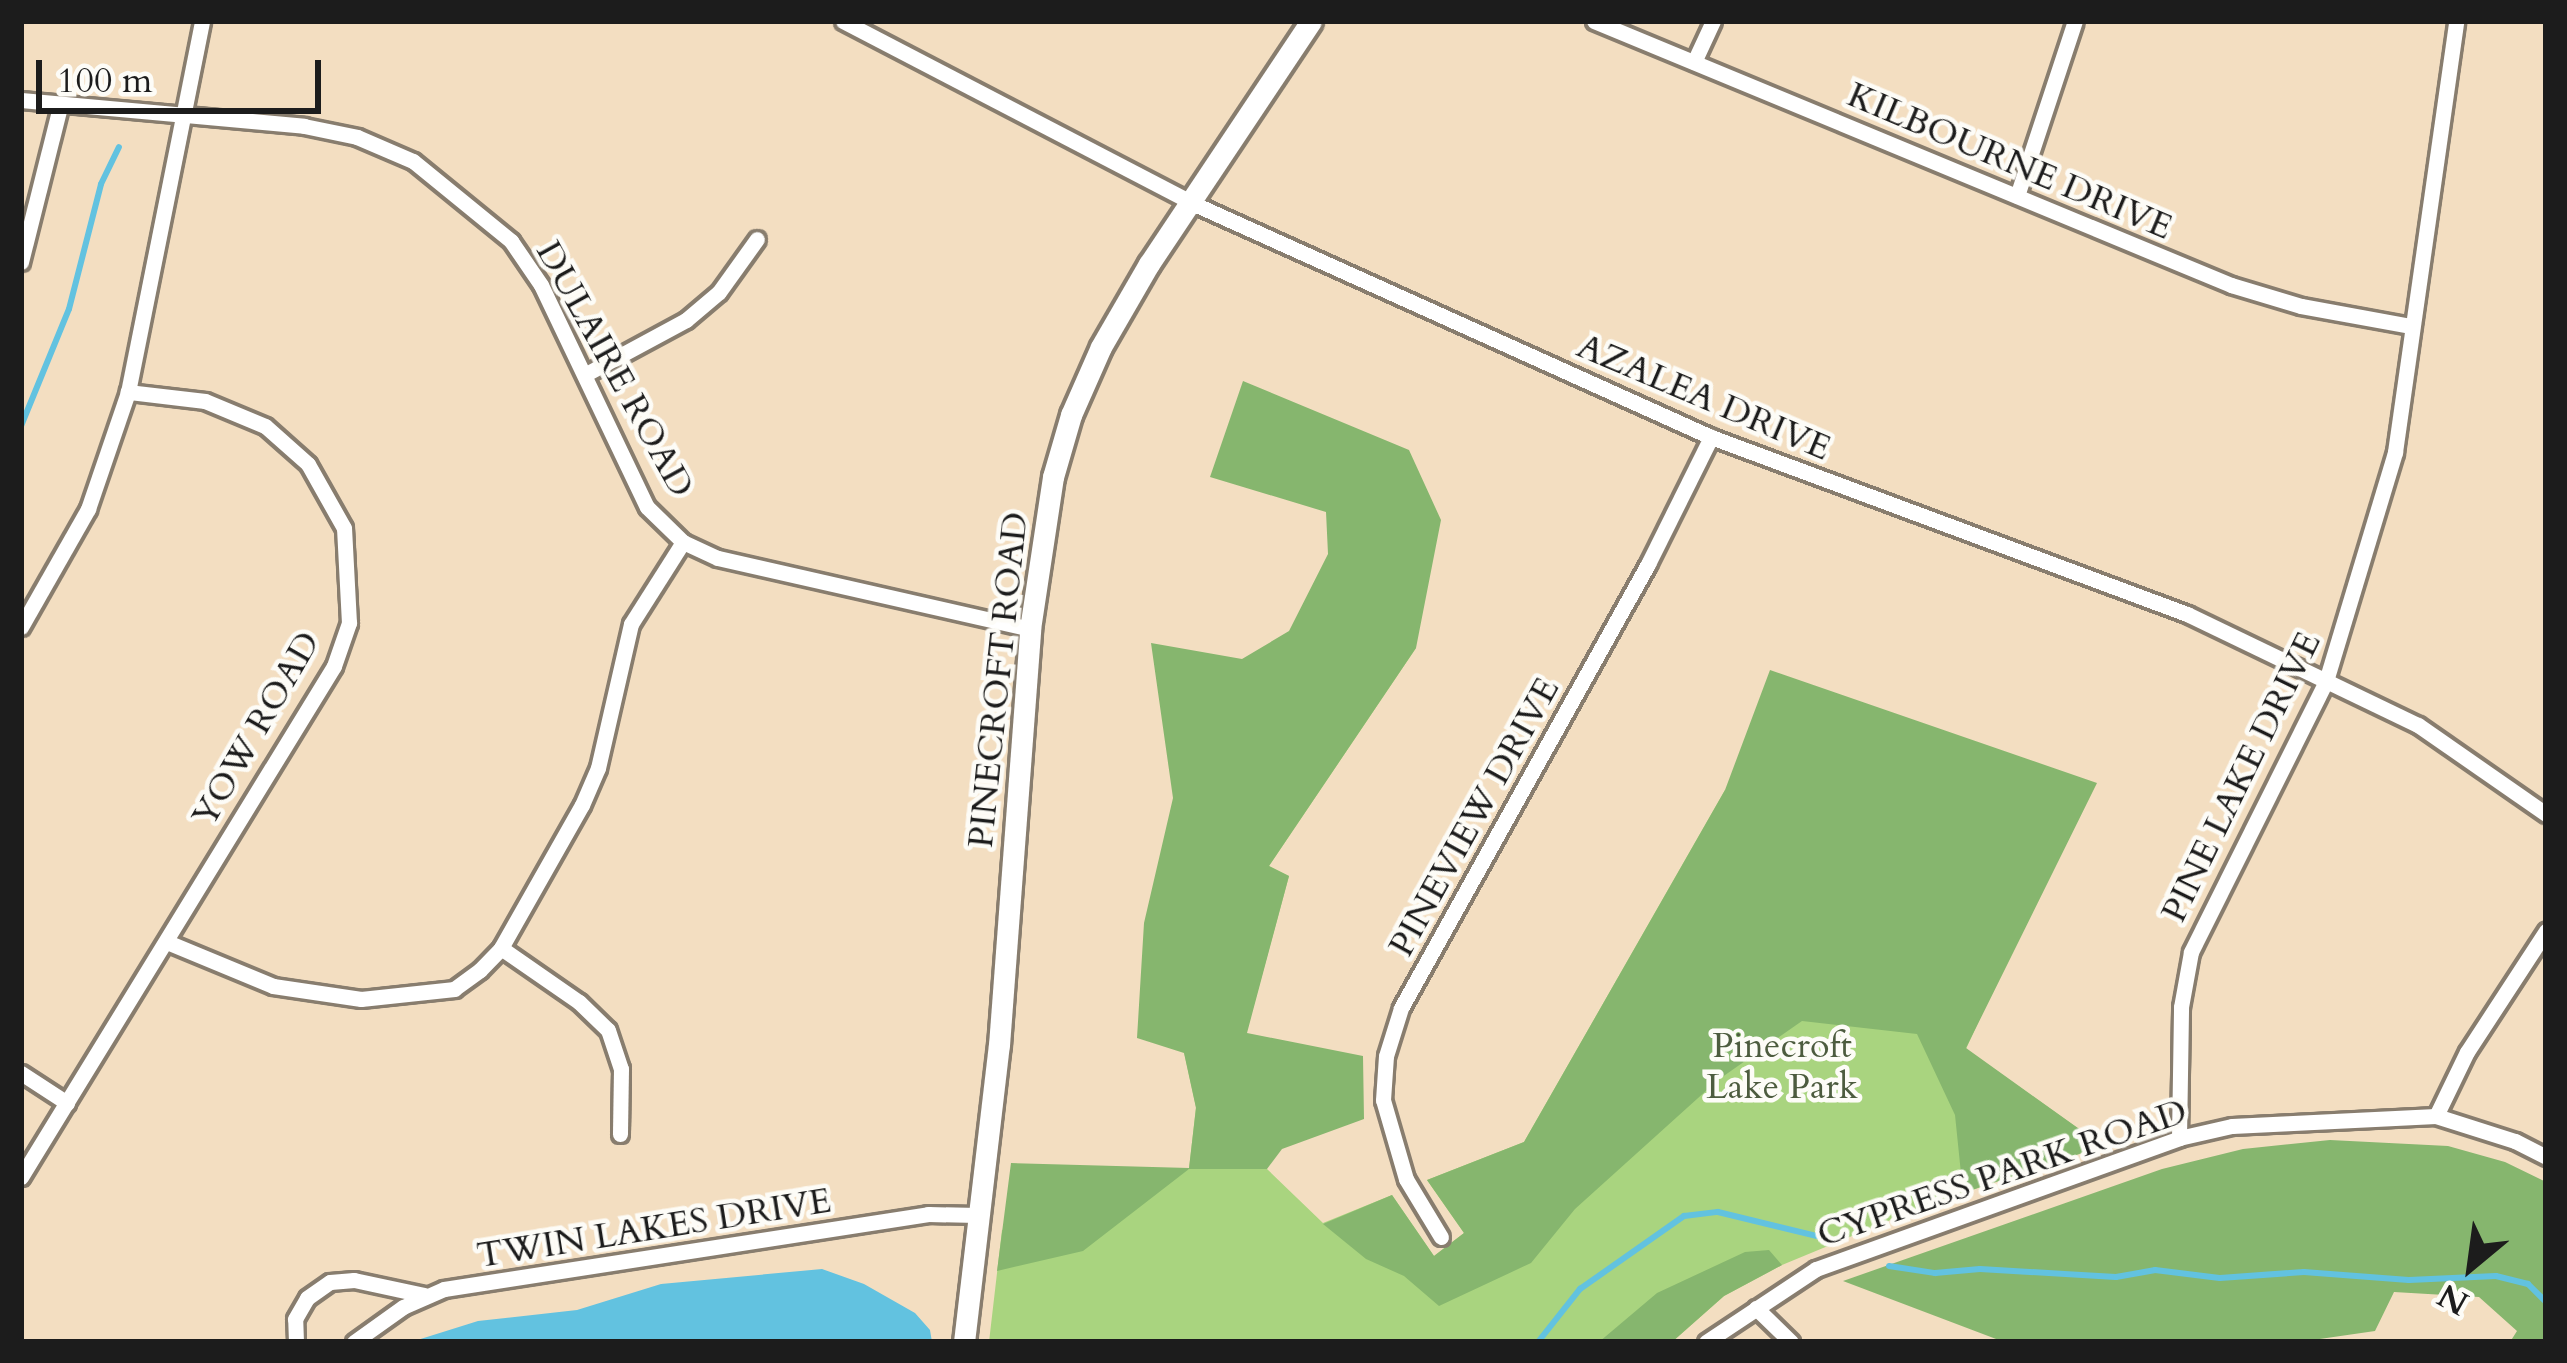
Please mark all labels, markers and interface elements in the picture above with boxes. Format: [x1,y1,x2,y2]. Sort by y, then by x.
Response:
scale bar [42,36,327,110]
text: 100 m [57,56,152,105]
street label: KILBOURNE DRIVE [1841,73,2179,249]
street label: DULAIRE ROAD [527,233,703,505]
street label: AZALEA DRIVE [1571,324,1837,470]
street label: PINECROFT ROAD [959,510,1037,850]
street label: YOW ROAD [183,624,329,834]
street label: PINE LAKE DRIVE [2152,625,2330,929]
street label: PINEVIEW DRIVE [1379,670,1569,964]
park label: Pinecroft Lake Park [1706,1023,1858,1108]
street label: CYPRESS PARK ROAD [1812,1089,2192,1257]
street label: TWIN LAKES DRIVE [474,1179,834,1277]
north arrow [2411,1207,2531,1327]
text: N [2430,1272,2477,1326]

